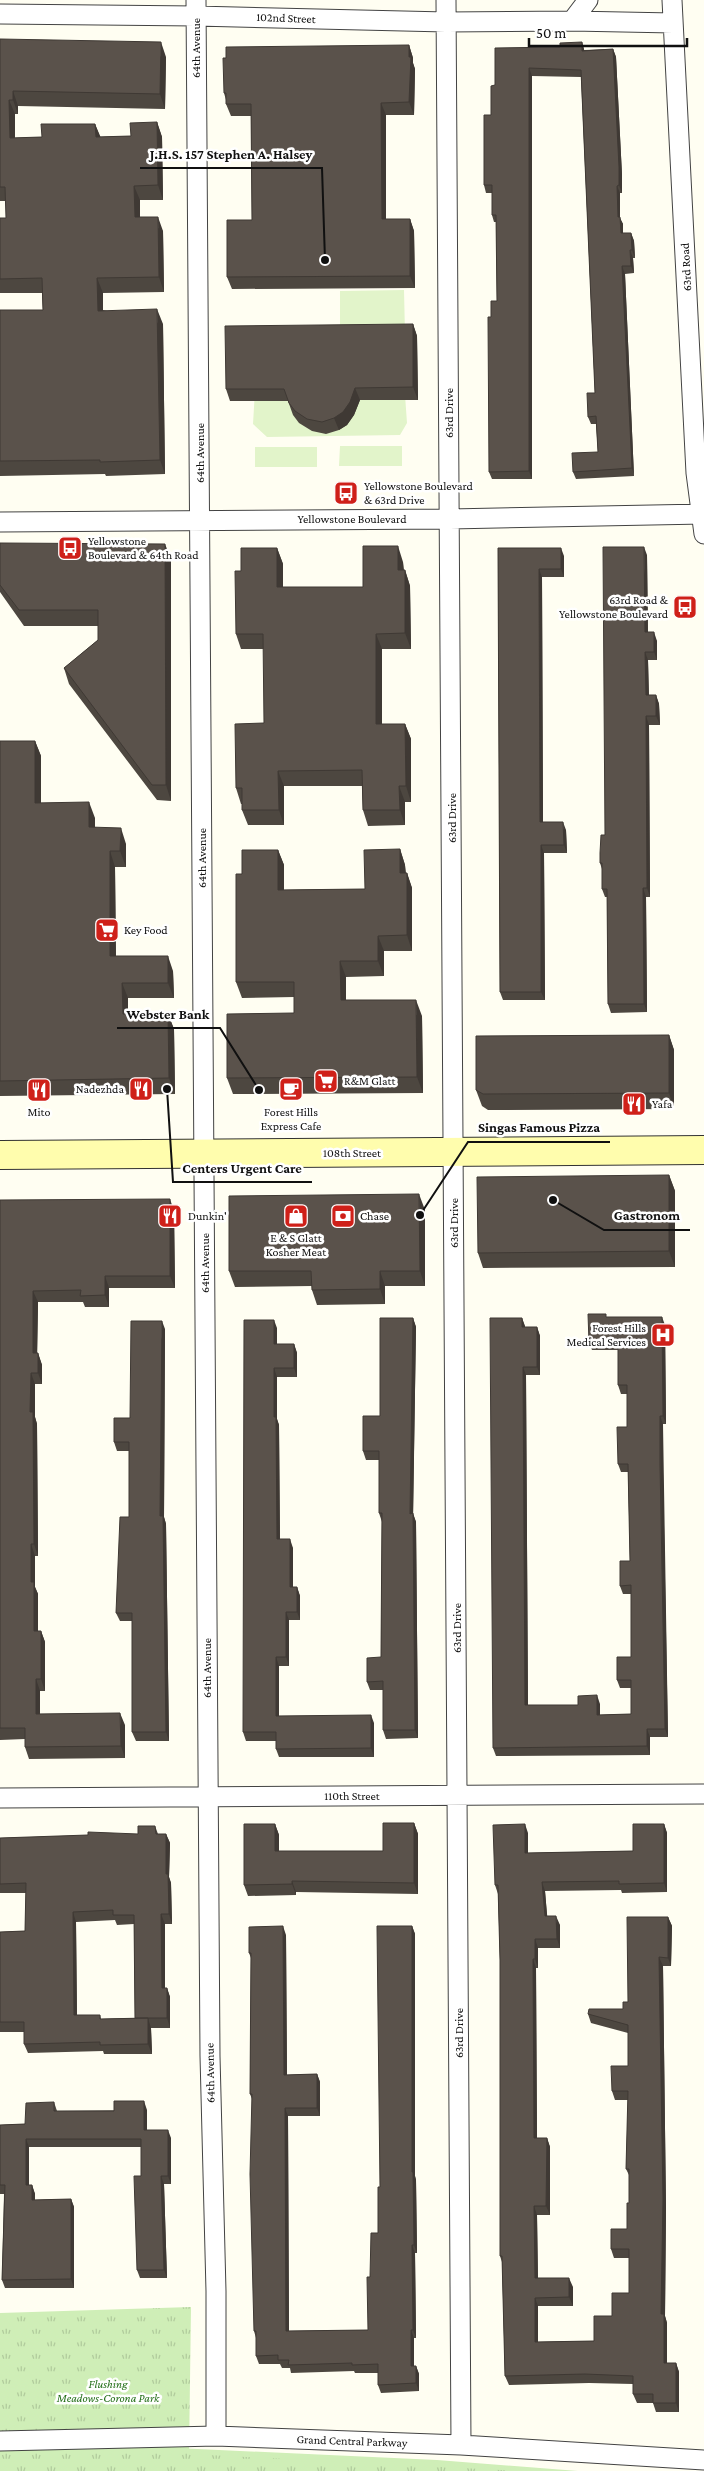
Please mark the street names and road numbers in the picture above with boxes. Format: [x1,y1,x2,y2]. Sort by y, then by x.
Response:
street label: 102nd Street [256,10,317,26]
street label: 64th Avenue [189,18,203,78]
street label: 63rd Road [678,242,694,291]
street label: 63rd Drive [442,388,456,438]
street label: 64th Avenue [193,423,207,483]
street label: Yellowstone Boulevard [298,512,407,526]
street label: 63rd Drive [445,793,459,843]
street label: 64th Avenue [195,828,209,888]
street label: 108th Street [323,1146,382,1160]
street label: 63rd Drive [447,1198,461,1248]
street label: 64th Avenue [198,1233,212,1293]
street label: 63rd Drive [450,1603,464,1653]
street label: 64th Avenue [200,1638,214,1698]
street label: 110th Street [324,1789,381,1803]
street label: 63rd Drive [452,2008,466,2058]
street label: 64th Avenue [202,2043,218,2103]
street label: Grand Central Parkway [296,2432,408,2450]

